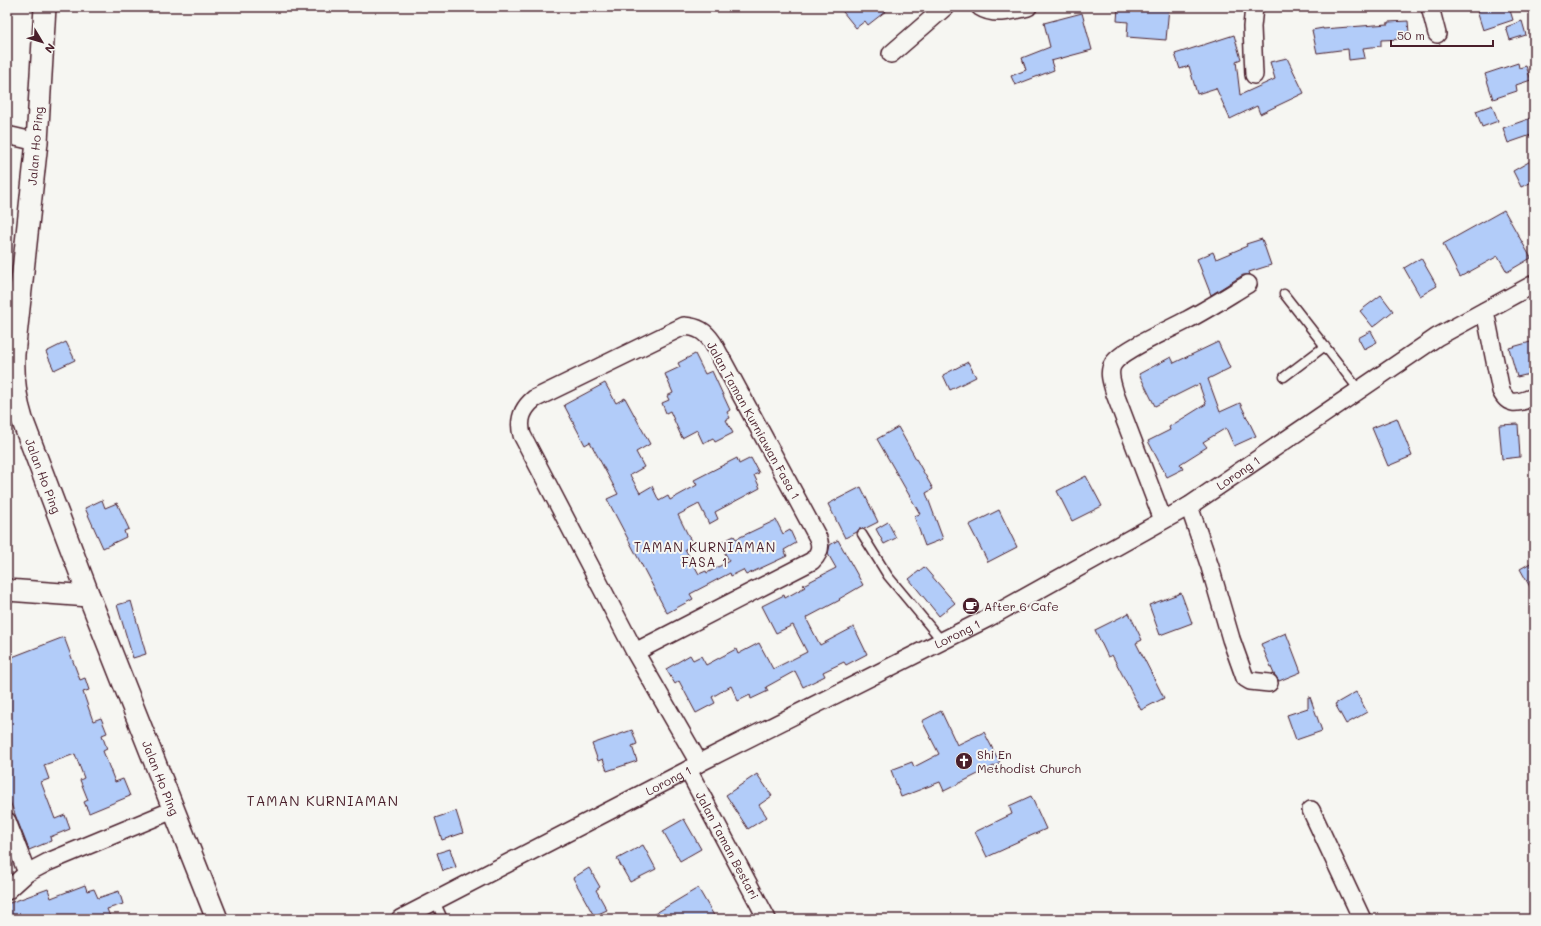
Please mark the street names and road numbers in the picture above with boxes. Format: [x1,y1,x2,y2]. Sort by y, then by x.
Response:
street label: Jalan Ho Ping [24,106,46,186]
street label: Jalan Taman Kurniawan Fasa 1 [704,338,804,502]
street label: Jalan Ho Ping [22,436,65,516]
street label: Lorong 1 [1213,452,1263,493]
street label: Lorong 1 [931,615,983,652]
street label: Jalan Ho Ping [139,738,183,818]
street label: Lorong 1 [643,762,694,799]
street label: Jalan Taman Bestari [693,788,763,902]

